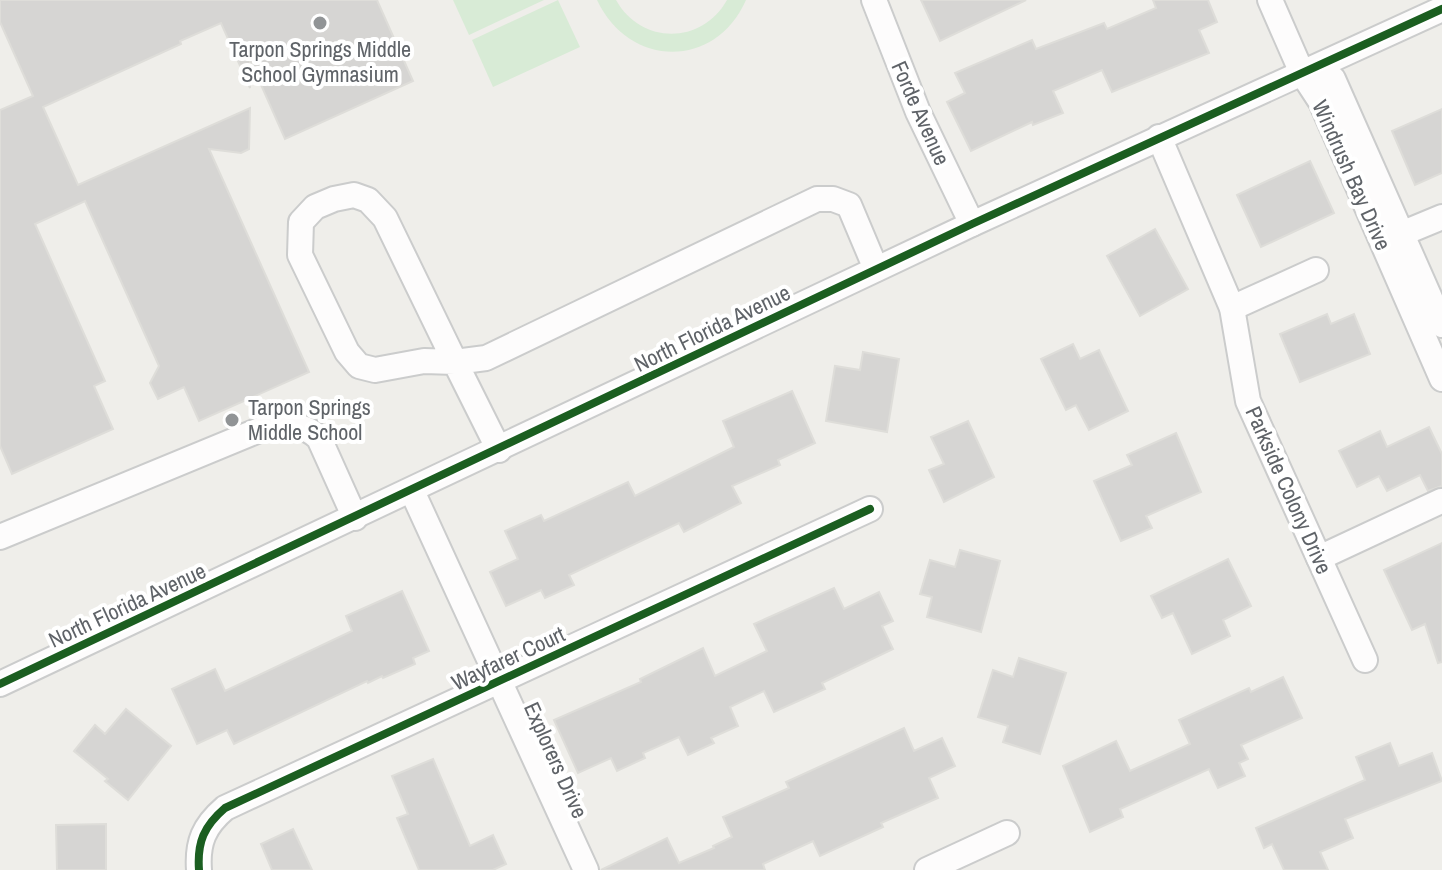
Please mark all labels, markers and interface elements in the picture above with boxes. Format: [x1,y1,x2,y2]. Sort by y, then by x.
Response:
marker: Tarpon Springs Middle School Gymnasium [311,14,329,32]
place label: Tarpon Springs Middle School Gymnasium [229,34,411,89]
street label: Forde Avenue [885,56,957,170]
street label: Windrush Bay Drive [1305,95,1399,255]
street label: North Florida Avenue [629,277,795,379]
place label: Tarpon Springs Middle School [248,392,371,447]
street label: Parkside Colony Drive [1239,401,1339,579]
marker: Tarpon Springs Middle School [223,411,241,429]
street label: North Florida Avenue [44,555,210,655]
street label: Wayfarer Court [447,619,569,697]
street label: Explorers Drive [517,697,595,823]

